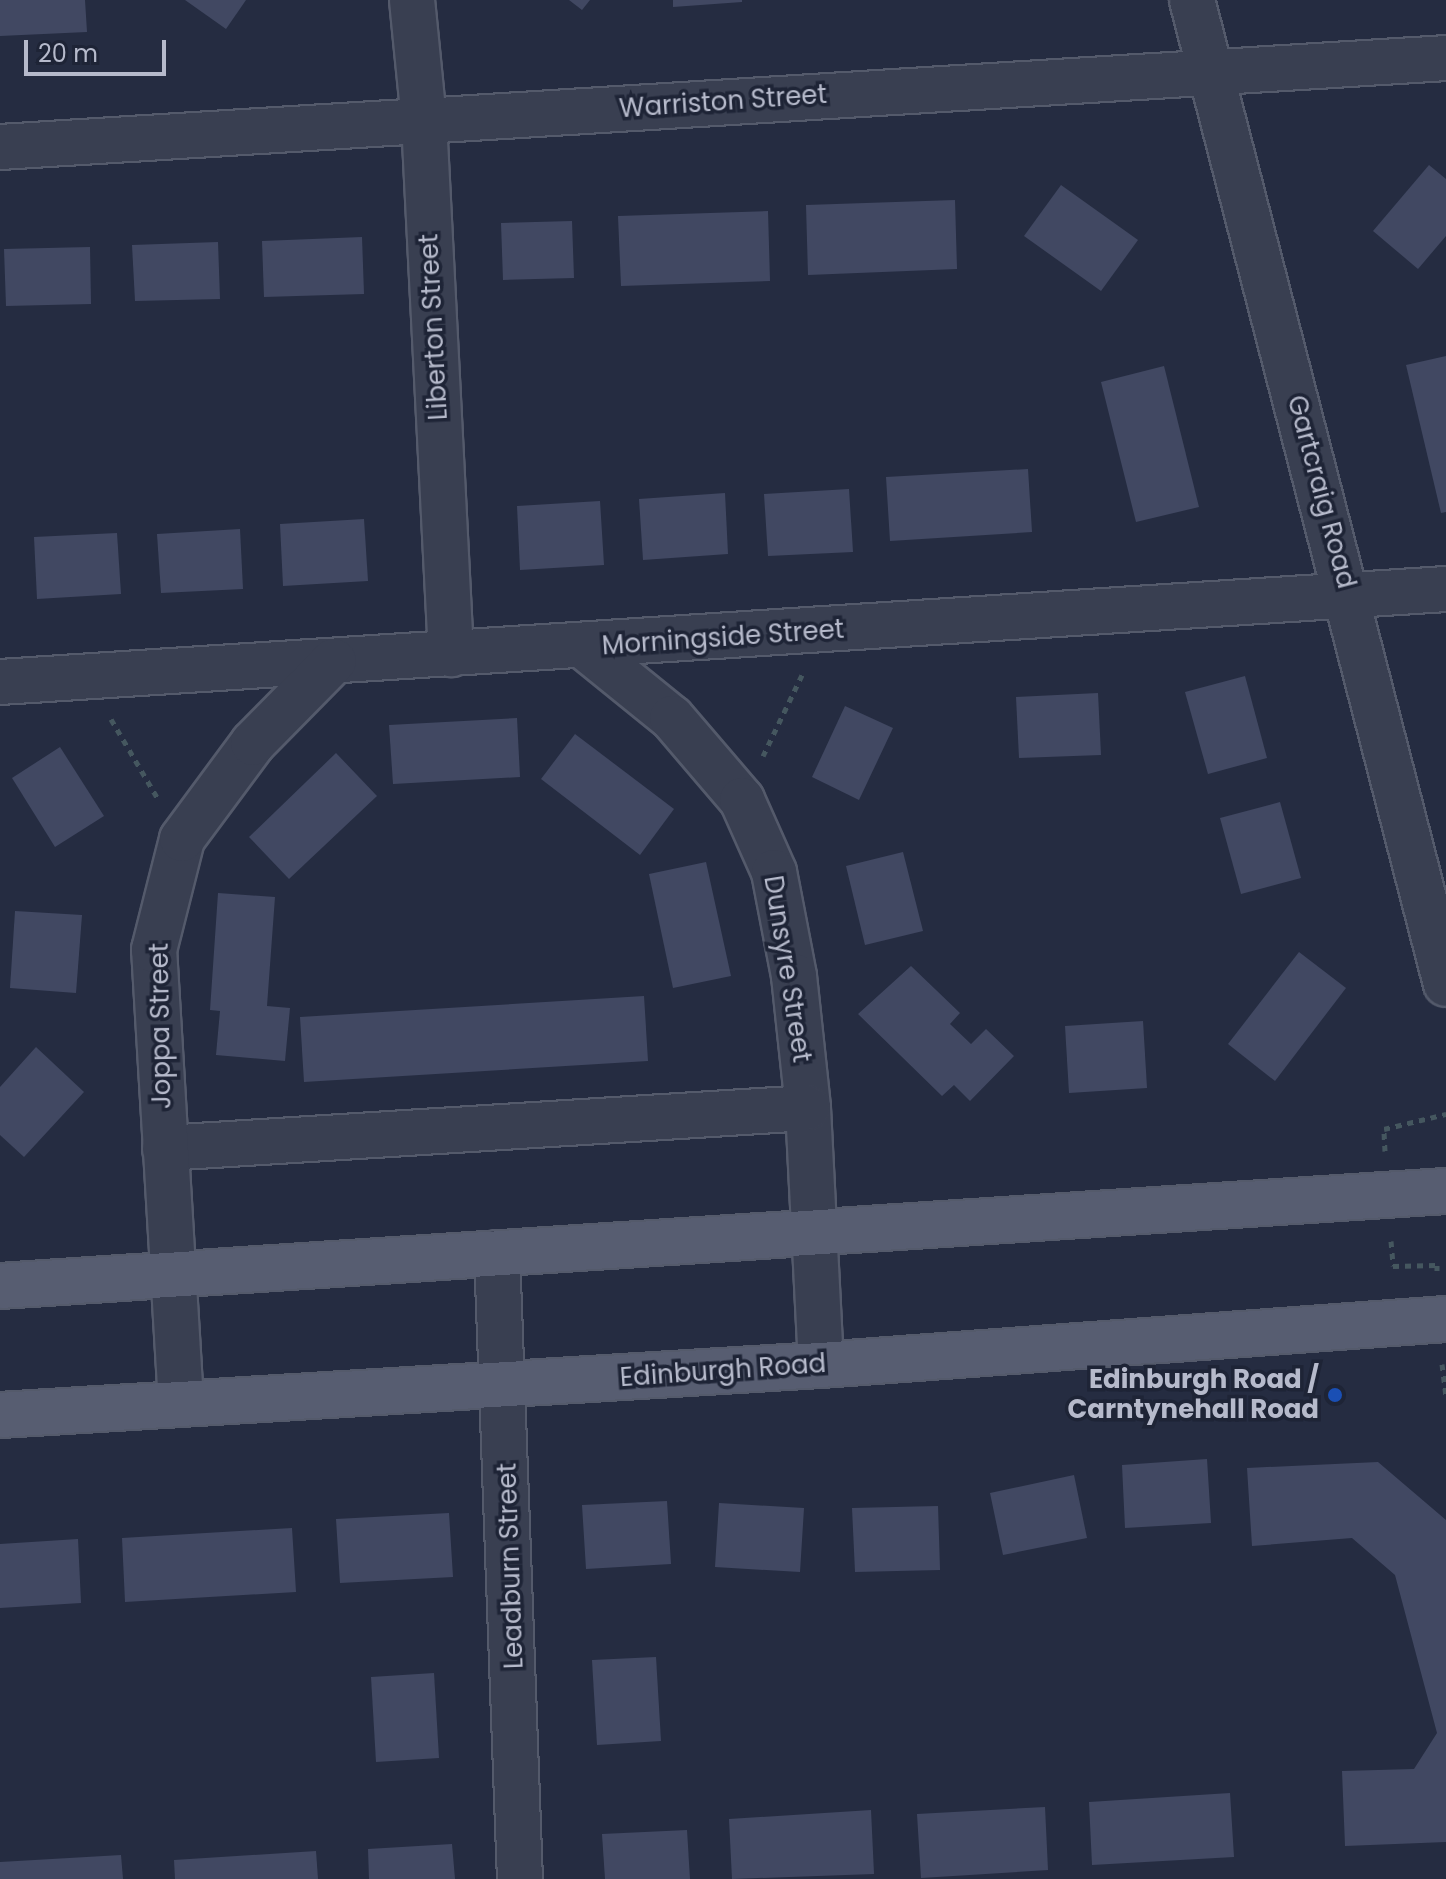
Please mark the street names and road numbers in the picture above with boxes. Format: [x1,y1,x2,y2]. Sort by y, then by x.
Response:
street label: Warriston Street [618,79,828,125]
street label: Liberton Street [414,233,454,421]
street label: Gartcraig Road [1280,392,1362,592]
street label: Morningside Street [601,614,845,662]
street label: Dunsyre Street [757,873,817,1065]
street label: Joppa Street [144,943,178,1109]
street label: Edinburgh Road [619,1348,827,1394]
street label: Leadburn Street [492,1462,530,1670]

